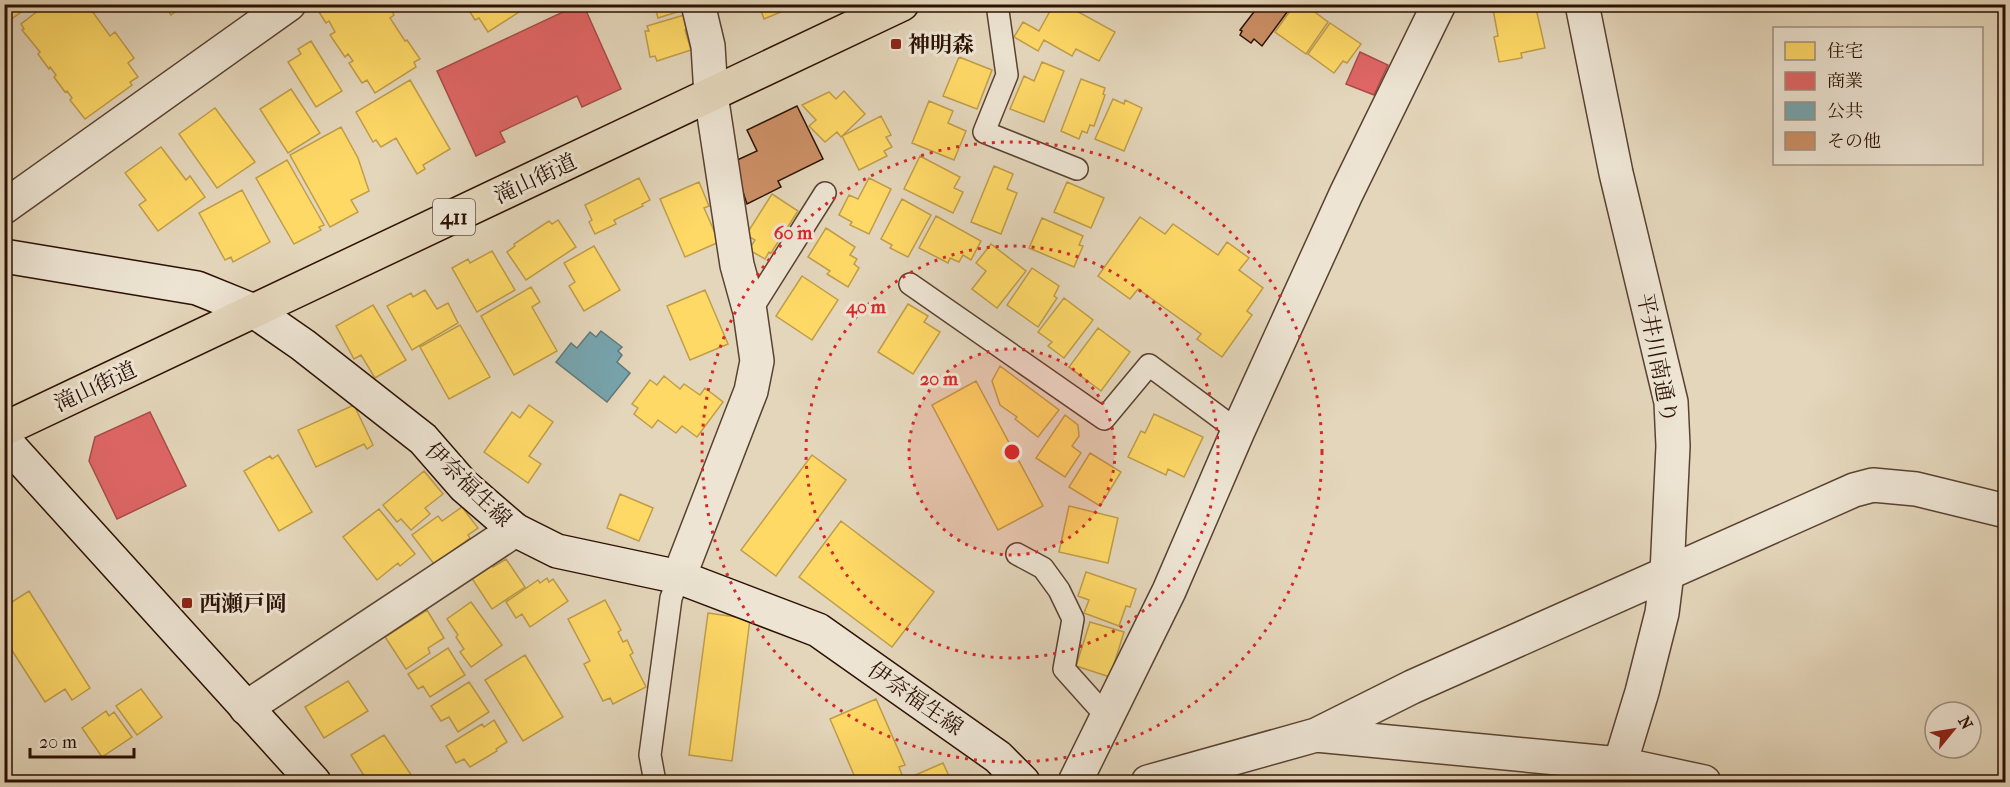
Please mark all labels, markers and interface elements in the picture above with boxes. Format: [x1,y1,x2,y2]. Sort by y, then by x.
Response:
legend [1773,27,1983,165]
place label: 神明森 [908,32,974,58]
marker: 神明森 [889,37,903,51]
text: 住宅 [1827,41,1863,62]
text: 商業 [1827,71,1863,92]
text: 公共 [1827,101,1863,122]
text: その他 [1827,131,1881,152]
street label: 滝山街道 [490,149,581,209]
road number: 411 [433,199,475,235]
text: 60 m [774,223,813,244]
street label: 平井川南通り [1632,291,1682,425]
text: 40 m [845,297,887,318]
street label: 滝山街道 [50,357,141,417]
text: 20 m [920,369,959,390]
street label: 伊奈福生線 [420,437,517,532]
centre of rings [1002,442,1022,462]
place label: 西瀬戸岡 [199,591,287,617]
marker: 西瀬戸岡 [180,596,194,610]
street label: 伊奈福生線 [863,657,968,741]
north arrow [1923,700,1983,760]
text: N [1954,713,1977,734]
scale bar [30,721,134,759]
text: 20 m [39,732,77,753]

